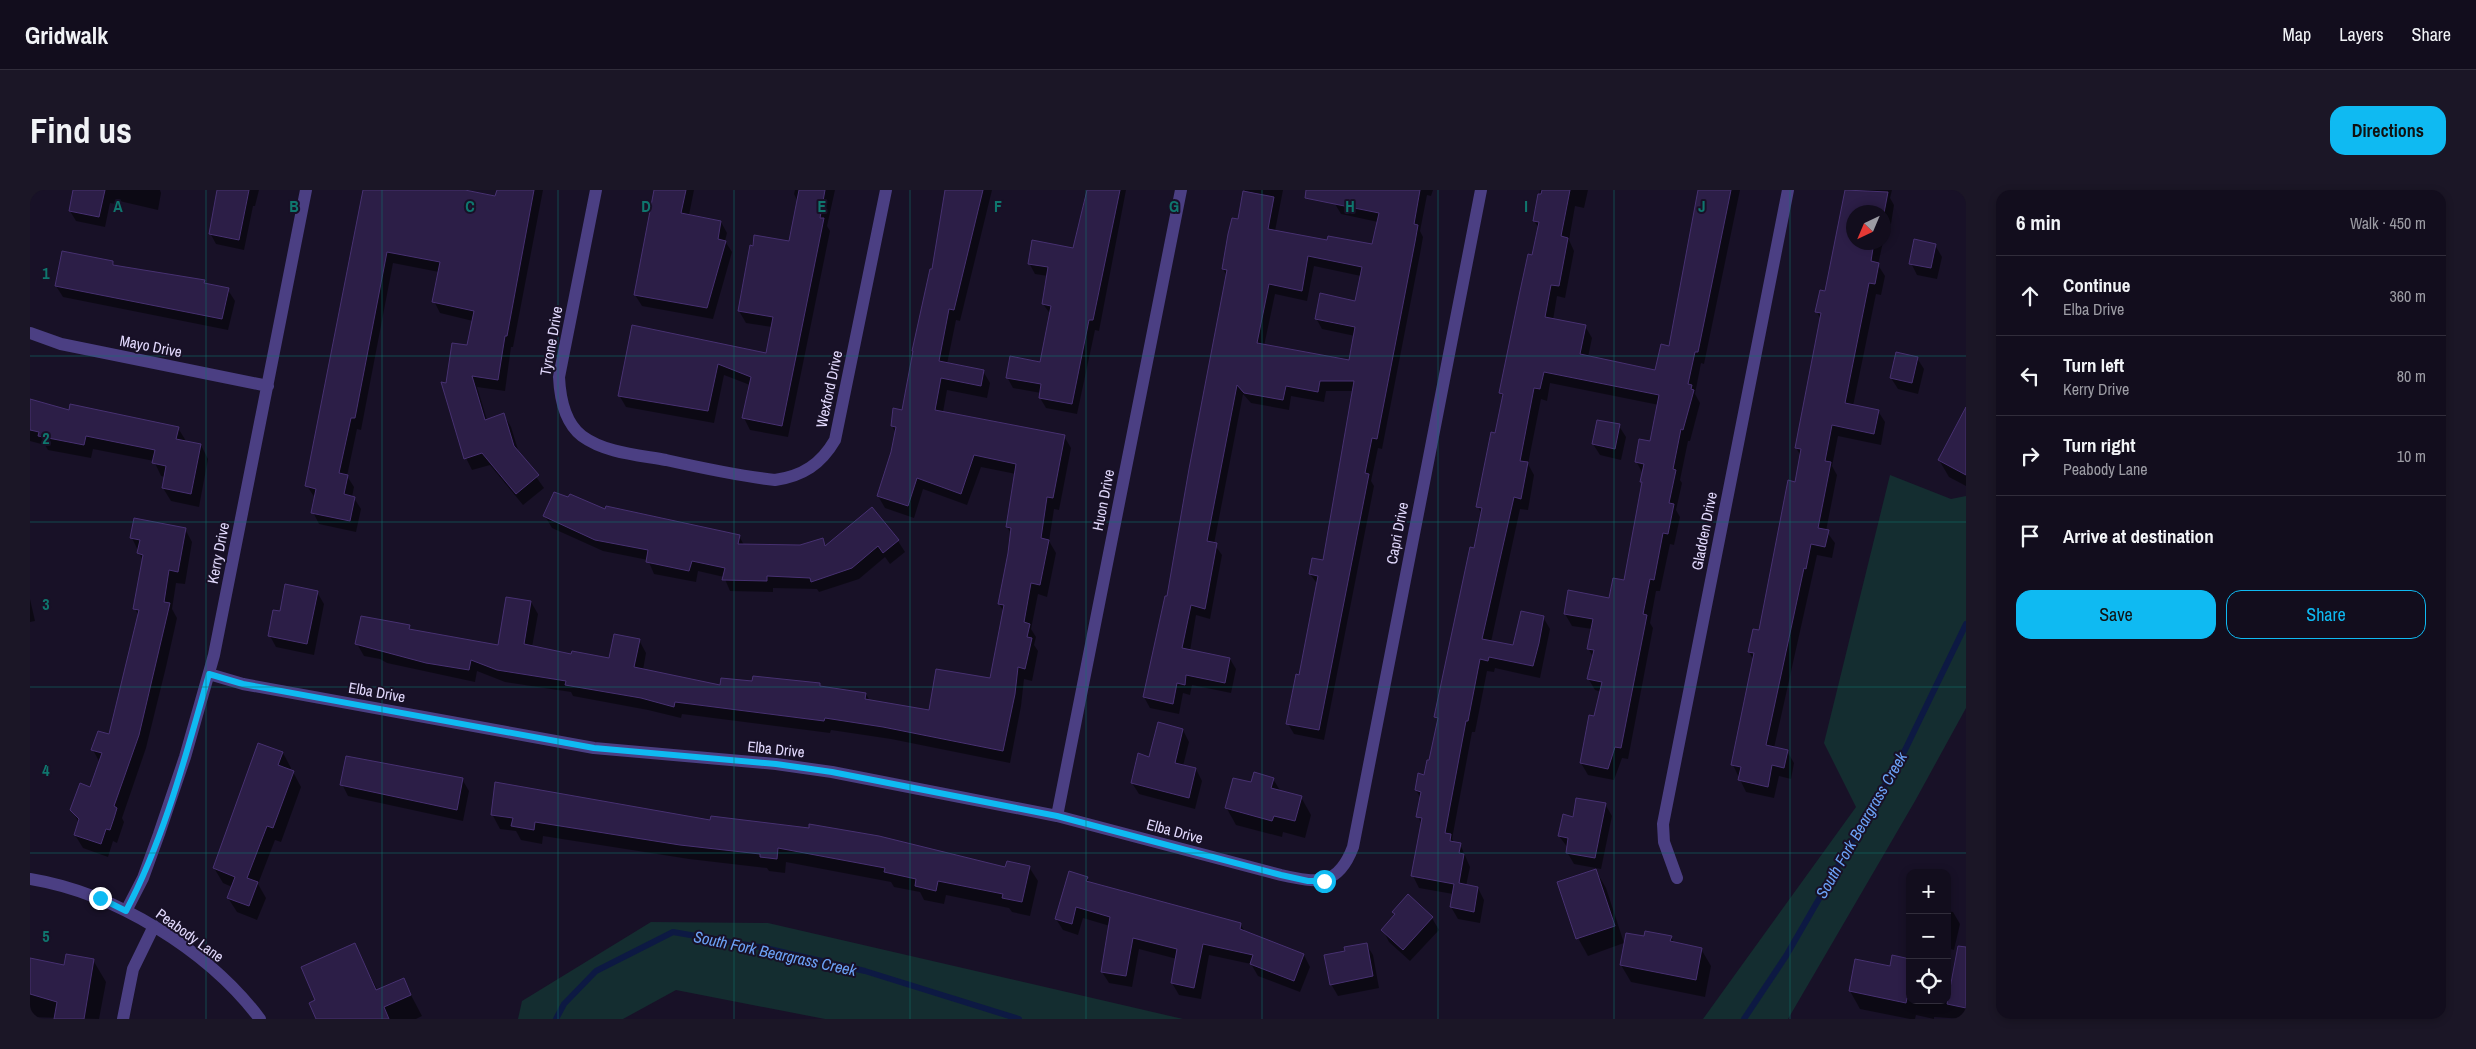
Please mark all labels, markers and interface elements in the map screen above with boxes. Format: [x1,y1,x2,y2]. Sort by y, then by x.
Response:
text: Gridwalk [25,19,108,51]
text: Map [2283,22,2311,47]
text: Layers [2339,22,2384,47]
text: Share [2412,22,2451,47]
button: Directions [2330,106,2446,155]
text: Find us [30,107,132,154]
text: A [113,195,123,217]
text: B [289,195,299,217]
text: C [465,195,475,217]
text: D [641,195,651,217]
text: E [818,195,827,217]
text: F [994,195,1002,217]
text: G [1169,195,1179,217]
text: H [1345,195,1355,217]
text: I [1524,195,1528,217]
text: J [1698,195,1706,217]
north arrow [1846,205,1891,250]
text: 6 min [2016,208,2061,237]
text: Walk · 450 m [2350,212,2426,234]
text: 1 [42,262,50,284]
text: Continue [2063,272,2131,298]
icon: ahead [2016,282,2044,310]
text: 360 m [2390,285,2426,307]
text: Elba Drive [2063,298,2124,320]
street label: Tyrone Drive [535,304,567,377]
street label: Mayo Drive [118,330,184,362]
street label: Wexford Drive [811,348,847,430]
text: Turn left [2063,352,2124,378]
icon: left [2016,362,2044,390]
text: 80 m [2397,365,2426,387]
text: Kerry Drive [2063,378,2129,400]
text: 2 [42,427,50,449]
text: Turn right [2063,432,2135,458]
icon: right [2016,442,2044,470]
text: 10 m [2397,445,2426,467]
text: Peabody Lane [2063,458,2148,480]
street label: Huon Drive [1087,467,1119,533]
street label: Gladden Drive [1686,490,1722,572]
street label: Capri Drive [1381,500,1413,566]
street label: Kerry Drive [202,520,234,586]
icon: arrive [2016,522,2044,550]
text: Arrive at destination [2063,523,2214,549]
button: Save [2016,590,2216,639]
button: Share [2226,590,2426,639]
text: 3 [42,593,50,615]
street label: Elba Drive [347,677,407,707]
street label: Elba Drive [746,736,806,762]
water label: South Fork Beargrass Creek [1810,747,1912,902]
text: 4 [42,759,50,781]
street label: Elba Drive [1145,813,1206,849]
map controls [1906,869,1951,1004]
button: + [1906,869,1951,914]
route start [1313,870,1336,893]
route end [89,887,112,910]
street label: Peabody Lane [152,903,228,967]
button: − [1906,914,1951,959]
text: 5 [42,925,50,947]
water label: South Fork Beargrass Creek [692,925,859,981]
button: locate [1906,959,1951,1004]

